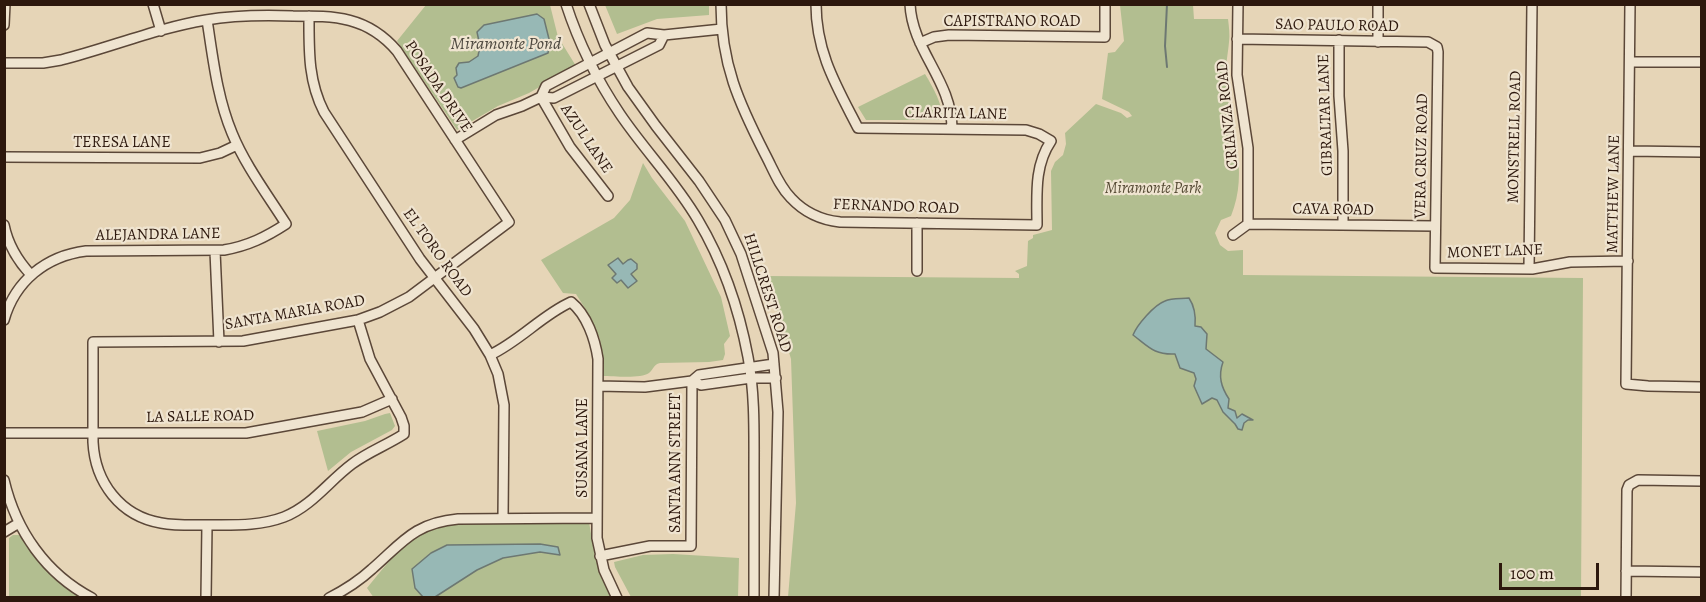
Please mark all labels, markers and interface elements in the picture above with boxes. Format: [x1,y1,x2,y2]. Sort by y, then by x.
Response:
street label: CAPISTRANO ROAD [943,12,1081,32]
street label: SAO PAULO ROAD [1275,15,1399,37]
water label: Miramonte Pond [451,34,561,56]
street label: POSADA DRIVE [400,37,476,137]
street label: GIBRALTAR LANE [1314,54,1338,176]
street label: CRIANZA ROAD [1213,60,1243,170]
street label: MONSTRELL ROAD [1504,71,1526,203]
street label: VERA CRUZ ROAD [1411,93,1433,219]
street label: AZUL LANE [556,101,616,177]
street label: CLARITA LANE [904,104,1008,124]
street label: TERESA LANE [73,133,171,153]
street label: MATTHEW LANE [1603,135,1625,253]
park label: Miramonte Park [1105,179,1201,199]
street label: FERNANDO ROAD [833,195,959,219]
street label: CAVA ROAD [1292,200,1374,220]
street label: EL TORO ROAD [398,205,476,301]
street label: ALEJANDRA LANE [95,224,221,246]
street label: HILLCREST ROAD [739,231,795,355]
street label: MONET LANE [1447,241,1543,263]
street label: SANTA MARIA ROAD [224,291,366,335]
street label: SANTA ANN STREET [666,393,686,533]
street label: SUSANA LANE [573,398,593,498]
street label: LA SALLE ROAD [146,406,254,428]
scale bar [1502,551,1602,589]
text: 100 m [1510,561,1554,585]

